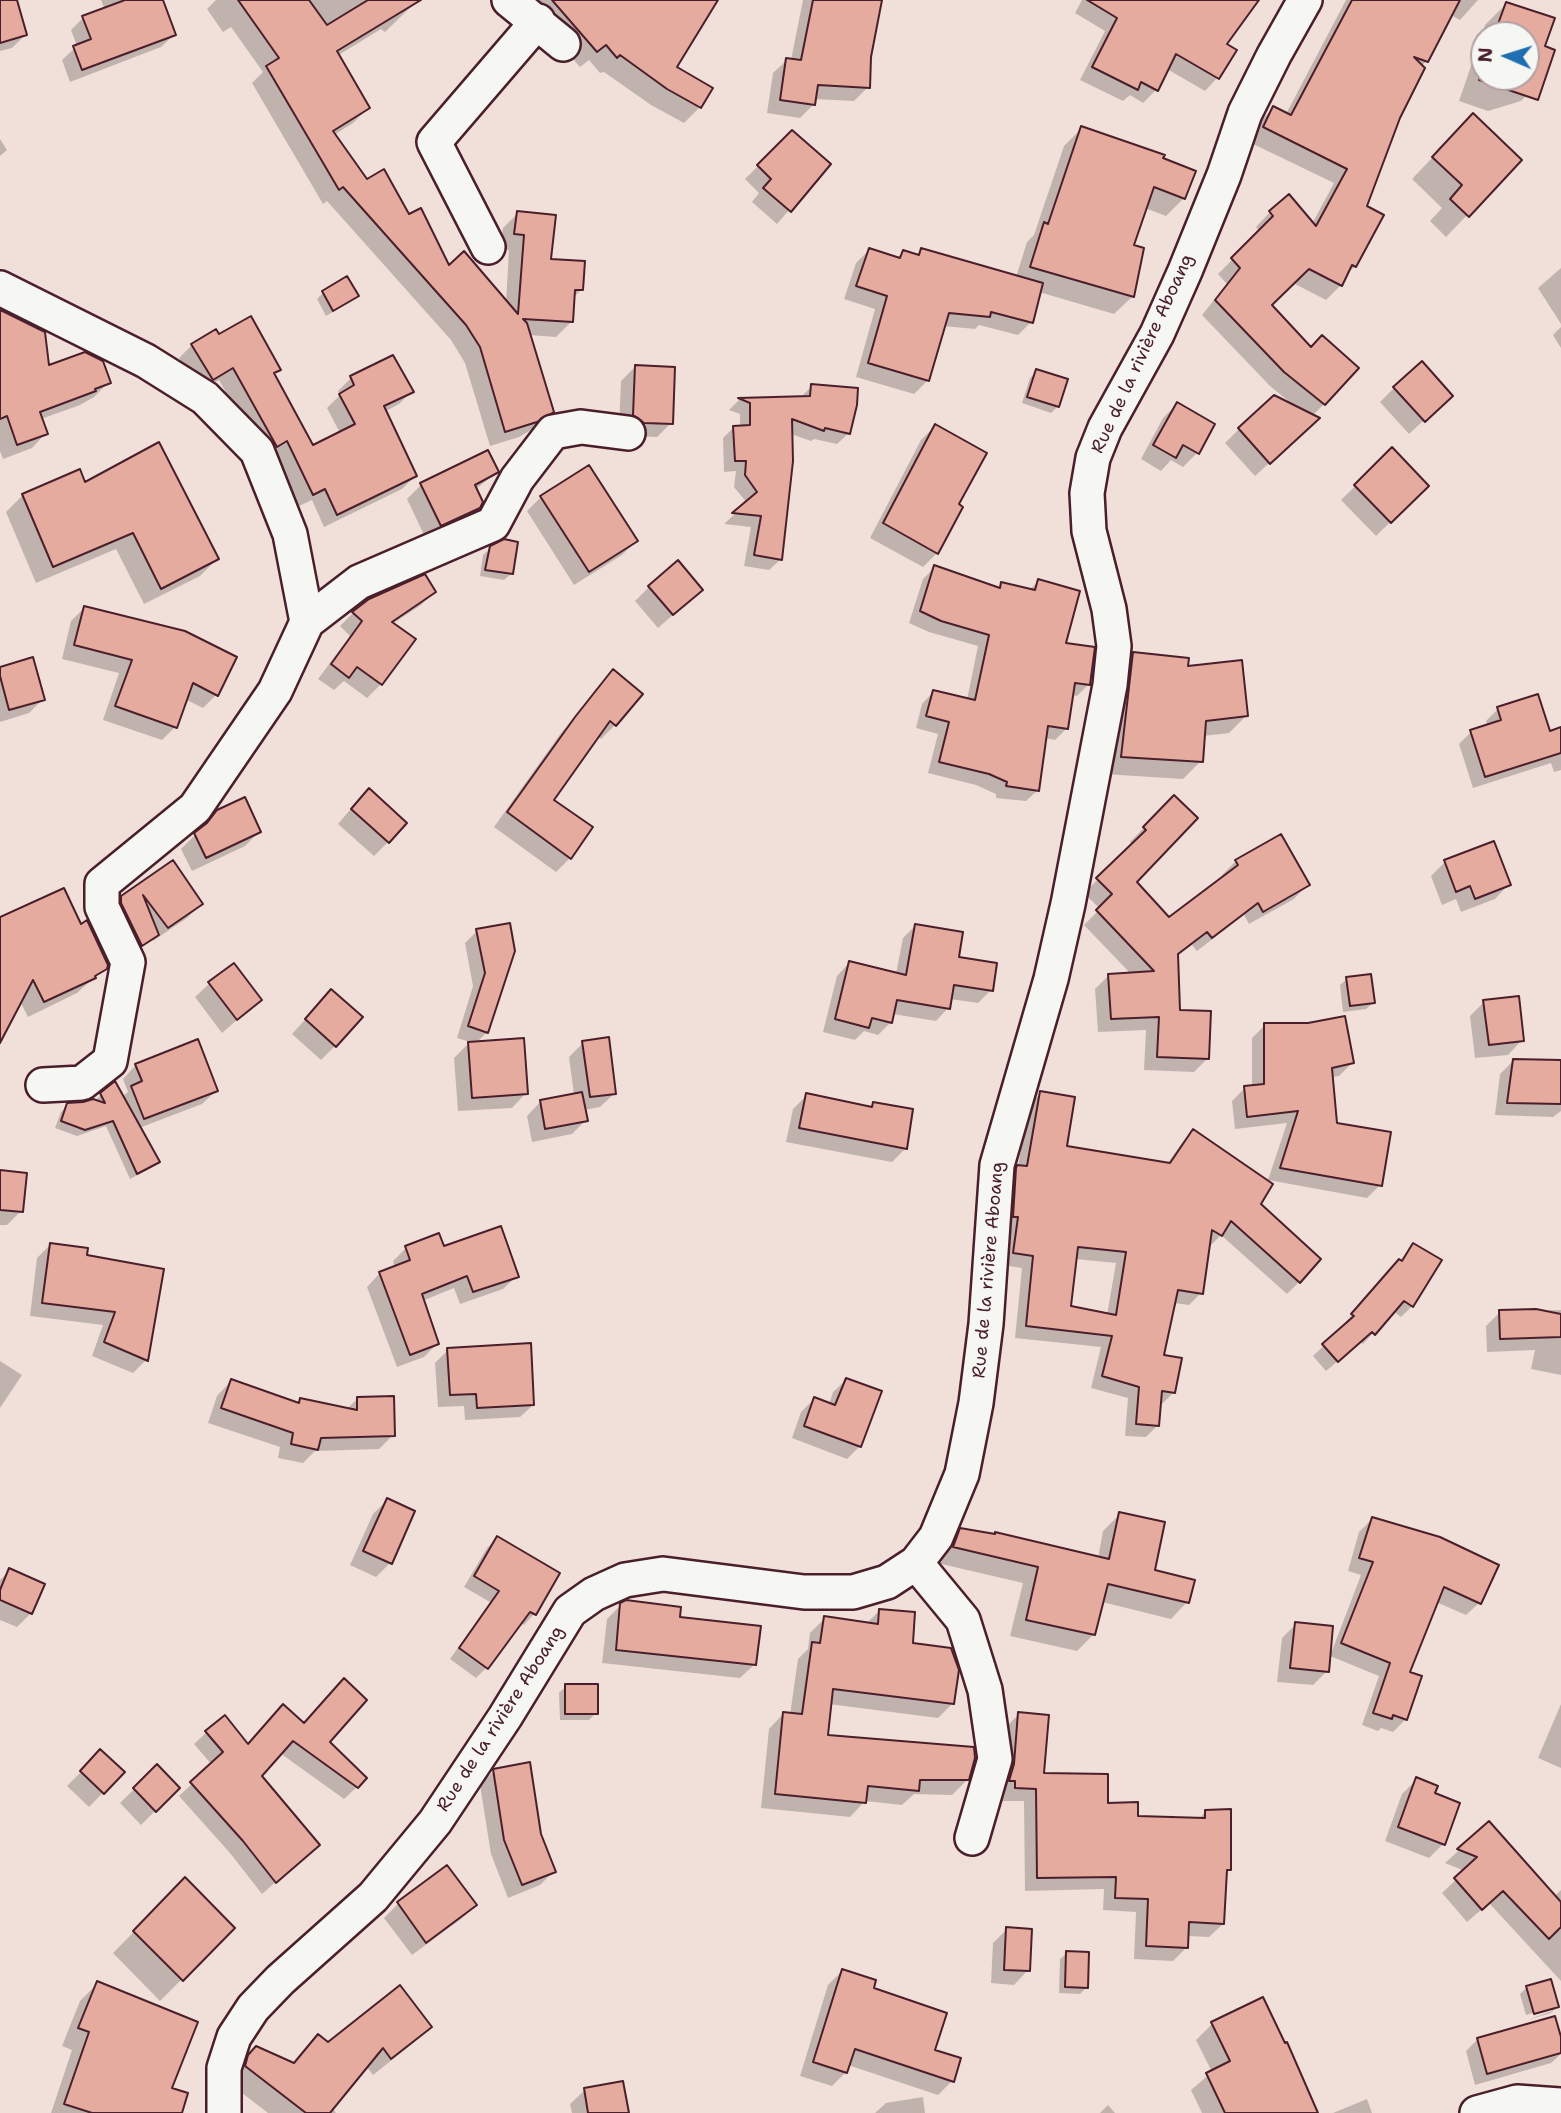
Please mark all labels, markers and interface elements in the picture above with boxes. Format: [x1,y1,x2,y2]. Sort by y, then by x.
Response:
north arrow [1470,21,1540,91]
text: N [1473,47,1498,63]
street label: Rue de la rivière Aboang [1087,251,1199,457]
street label: Rue de la rivière Aboang [969,1161,1009,1379]
street label: Rue de la rivière Aboang [433,1622,569,1816]

